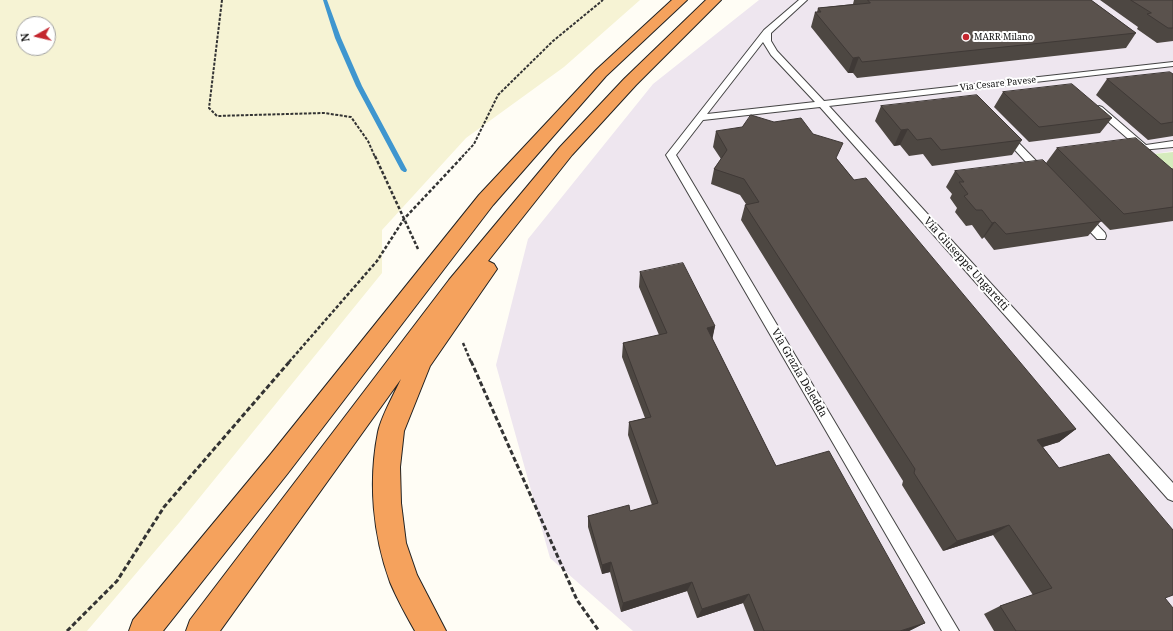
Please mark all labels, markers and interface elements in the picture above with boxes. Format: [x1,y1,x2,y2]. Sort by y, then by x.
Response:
north arrow [16,16,56,56]
text: N [17,32,33,43]
marker: MARR Milano [961,32,971,42]
place label: MARR Milano [974,32,1033,42]
street label: Via Cesare Pavese [959,75,1037,93]
street label: Via Giuseppe Ungaretti [921,215,1011,313]
street label: Via Grazia Deledda [768,326,830,420]

